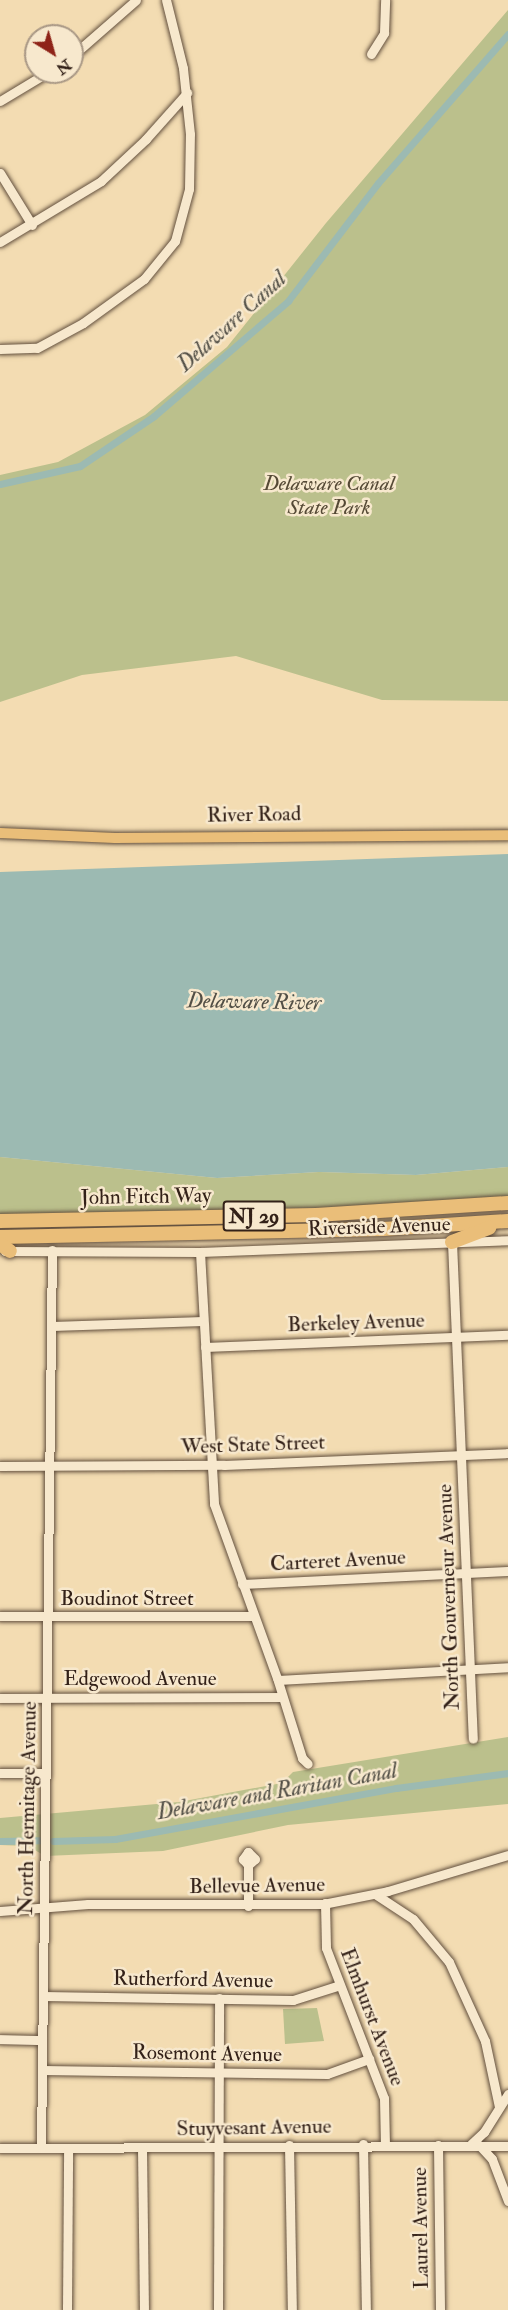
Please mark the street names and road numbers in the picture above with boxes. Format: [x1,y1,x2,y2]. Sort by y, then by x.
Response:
street label: River Road [207,802,301,828]
street label: John Fitch Way [80,1183,212,1211]
road number: NJ 29 [222,1199,286,1233]
street label: Riverside Avenue [307,1212,451,1242]
street label: Berkeley Avenue [287,1308,425,1338]
street label: West State Street [180,1430,326,1460]
street label: North Gouverneur Avenue [432,1484,466,1710]
street label: Carteret Avenue [269,1545,407,1577]
street label: Boudinot Street [60,1586,194,1612]
street label: Edgewood Avenue [63,1666,217,1692]
street label: North Hermitage Avenue [14,1701,42,1915]
street label: Bellevue Avenue [189,1872,325,1900]
street label: Elmhurst Avenue [334,1945,410,2089]
street label: Rutherford Avenue [113,1966,273,1994]
street label: Rosemont Avenue [132,2040,282,2068]
street label: Stuyvesant Avenue [176,2114,332,2142]
street label: Laurel Avenue [407,2167,435,2289]

